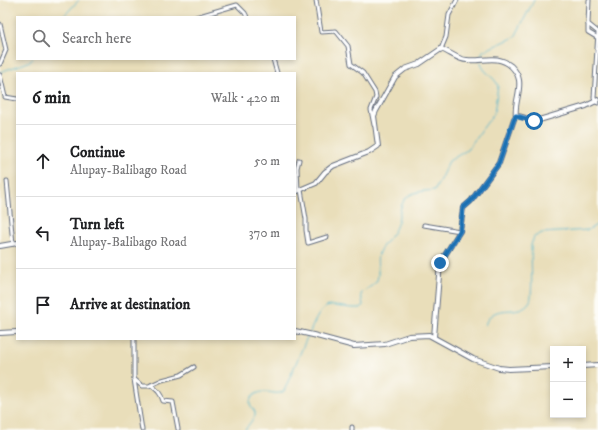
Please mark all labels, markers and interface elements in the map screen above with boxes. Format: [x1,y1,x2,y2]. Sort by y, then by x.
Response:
search box [16,16,296,60]
icon: search [30,27,52,49]
text: Search here [62,29,131,48]
text: 6 min [32,87,71,109]
text: Walk · 420 m [211,90,280,106]
route start [525,112,543,130]
text: Continue [70,143,125,162]
icon: ahead [32,150,54,172]
text: 50 m [254,153,280,169]
text: Alupay-Balibago Road [70,162,187,178]
text: Turn left [70,215,124,234]
icon: left [32,222,54,244]
text: 370 m [249,225,280,241]
text: Alupay-Balibago Road [70,234,187,250]
route end [431,254,449,272]
icon: arrive [32,294,54,316]
text: Arrive at destination [70,295,190,314]
map controls [550,346,586,418]
button: + [550,346,586,382]
button: − [550,382,586,418]

